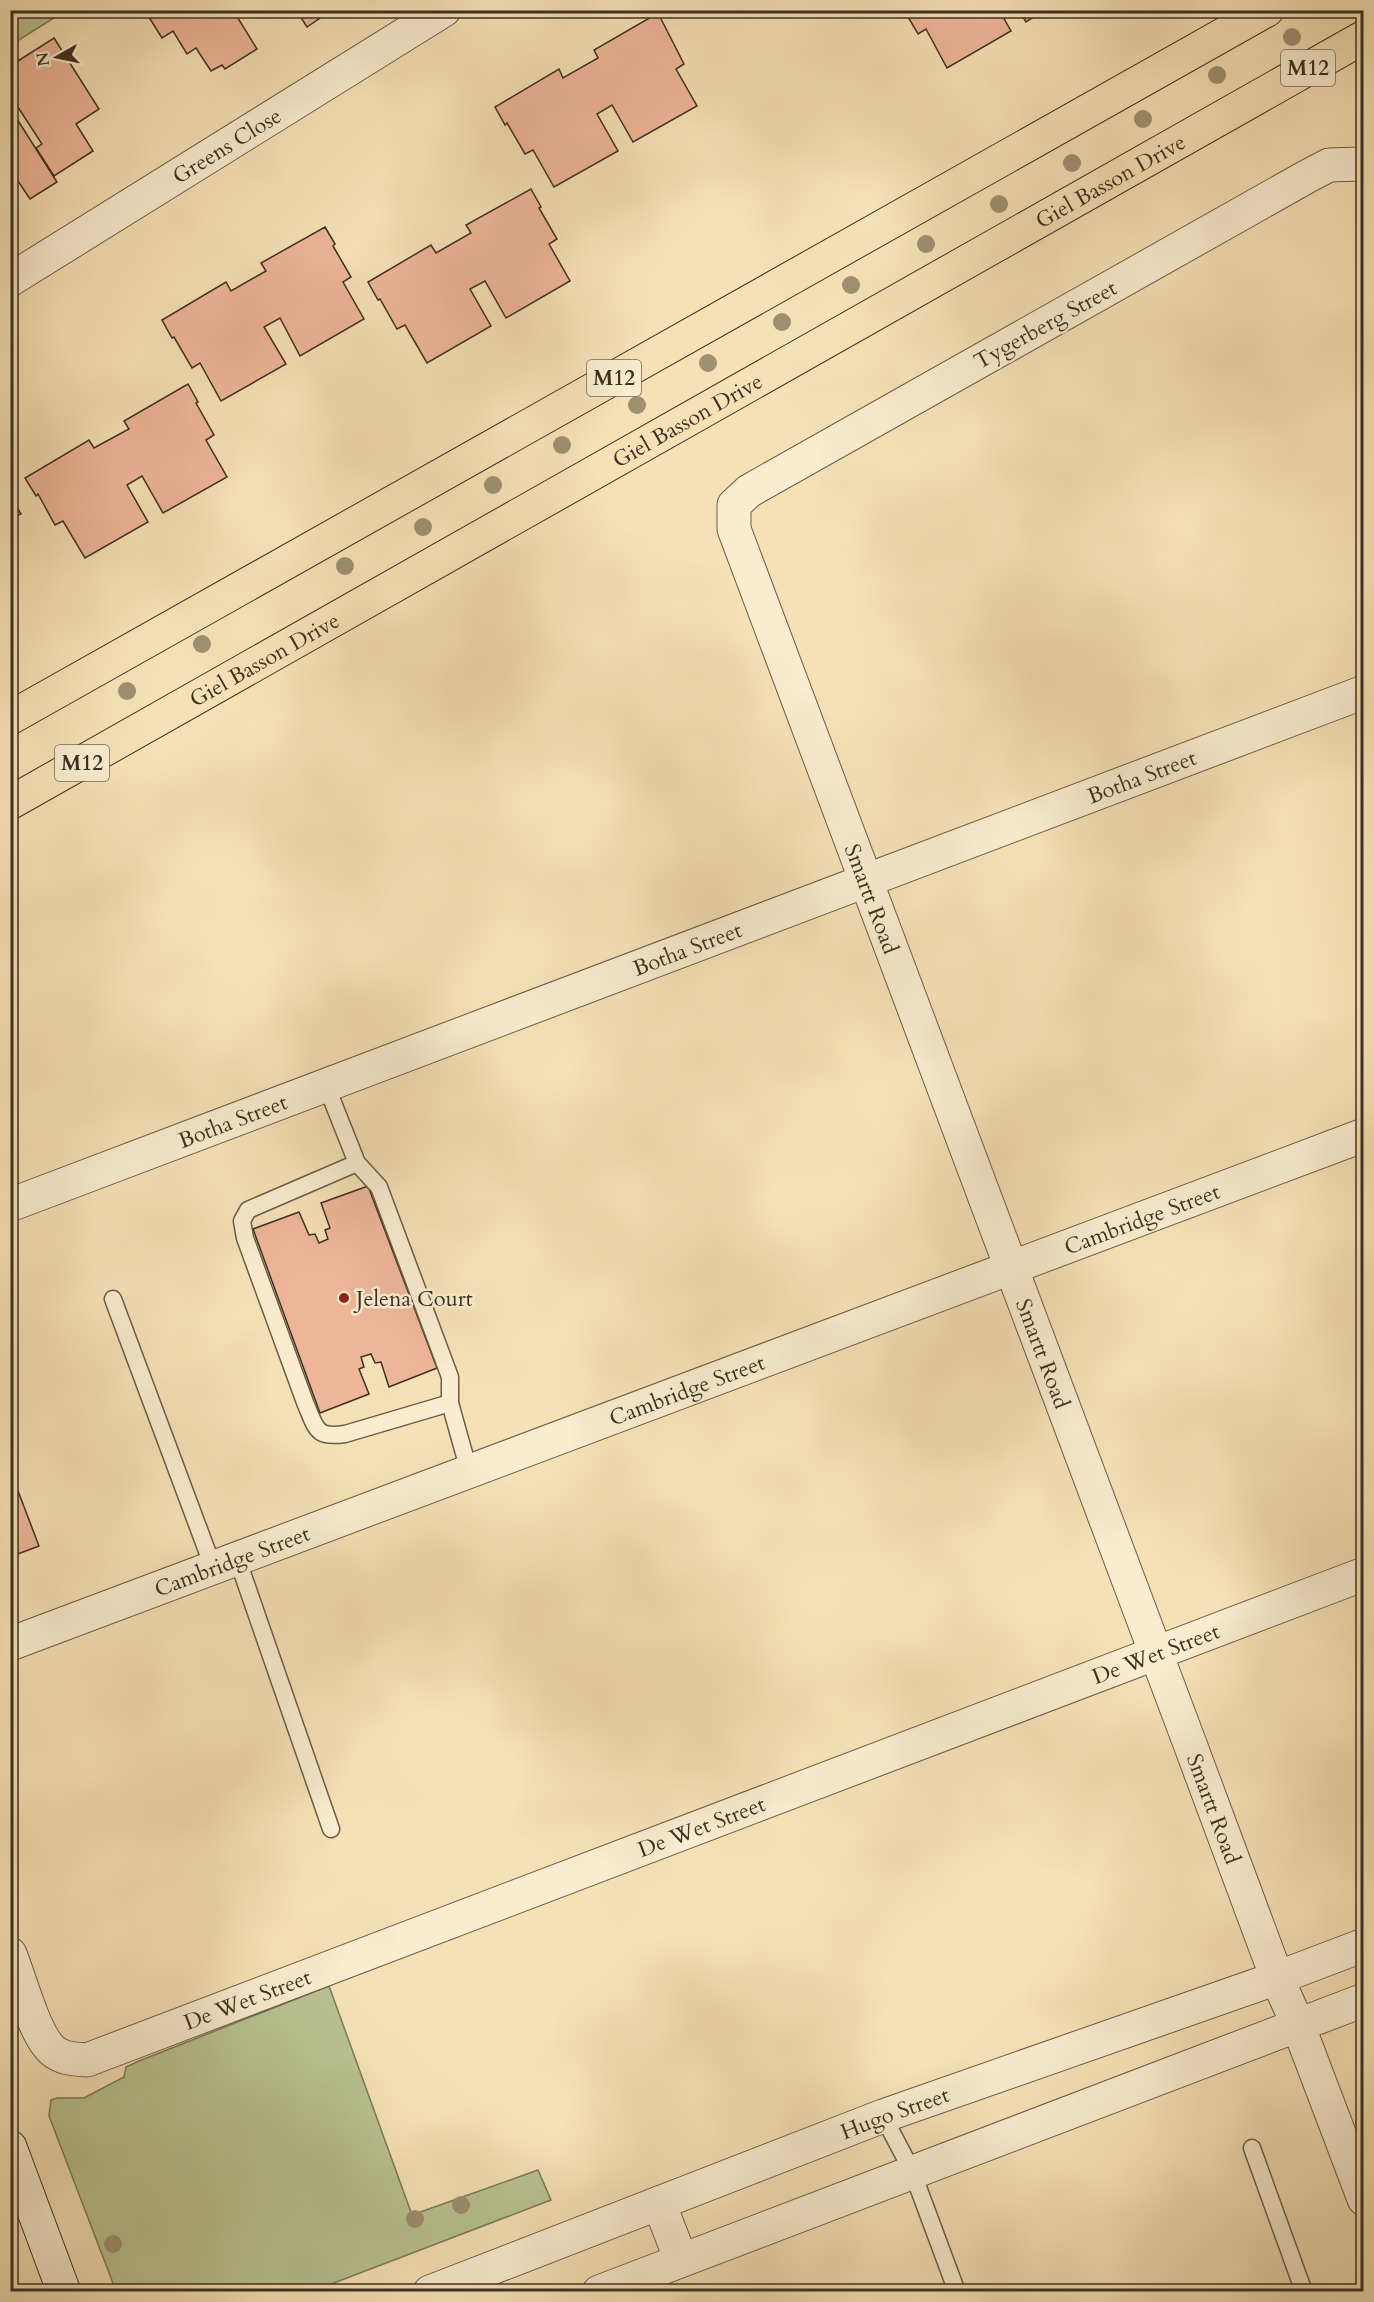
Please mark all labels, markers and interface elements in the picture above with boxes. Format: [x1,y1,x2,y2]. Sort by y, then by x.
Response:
north arrow [27,27,87,87]
road number: M12 [1281,50,1335,86]
text: N [31,51,55,68]
street label: Greens Close [167,101,287,191]
street label: Giel Basson Drive [1030,127,1191,236]
street label: Tygerberg Street [969,273,1122,377]
road number: M12 [587,360,641,396]
street label: Giel Basson Drive [607,366,768,475]
street label: Giel Basson Drive [184,606,345,714]
street label: Botha Street [1083,743,1201,812]
road number: M12 [55,745,109,781]
street label: Smartt Road [837,840,906,959]
street label: Botha Street [629,915,746,984]
street label: Botha Street [174,1087,292,1156]
street label: Cambridge Street [1060,1177,1224,1262]
place label: Jelena Court [353,1284,473,1314]
marker: Jelena Court [337,1291,351,1305]
street label: Smartt Road [1008,1295,1077,1413]
street label: Cambridge Street [605,1348,769,1433]
street label: Cambridge Street [150,1519,314,1604]
street label: De Wet Street [1088,1616,1224,1692]
street label: Smartt Road [1179,1750,1247,1868]
street label: De Wet Street [634,1789,770,1865]
street label: De Wet Street [180,1962,315,2038]
street label: Hugo Street [836,2080,953,2147]

